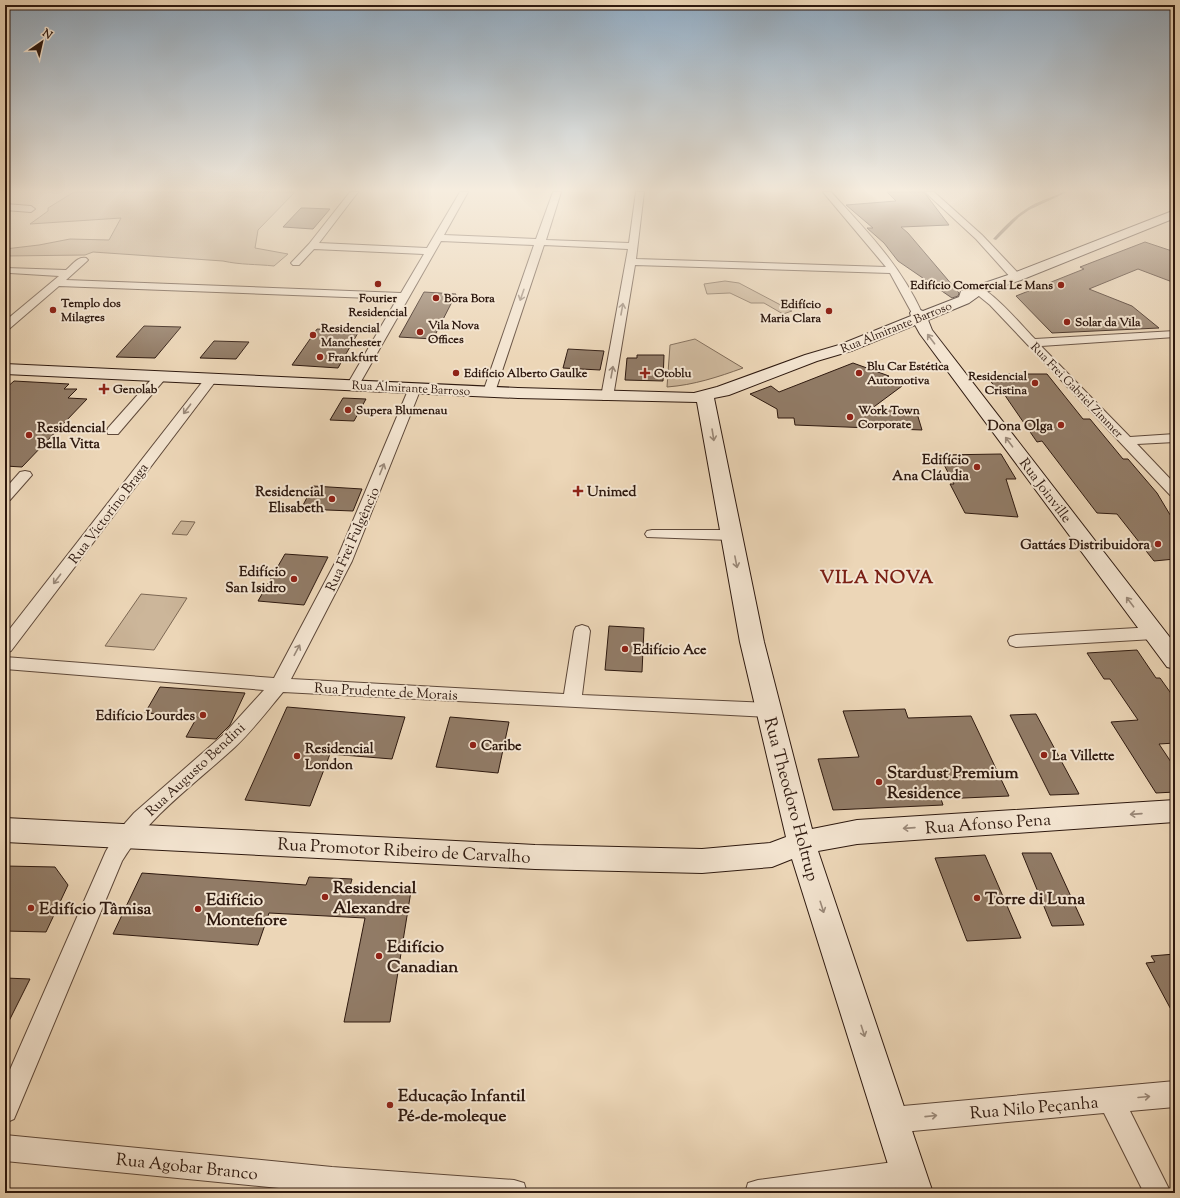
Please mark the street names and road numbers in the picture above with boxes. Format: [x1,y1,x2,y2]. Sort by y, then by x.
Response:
street label: Rua Almirante Barroso [838,297,955,358]
street label: Rua Frei Gabriel Zimmer [1026,339,1127,443]
street label: Rua Almirante Barroso [351,377,471,401]
street label: Rua Joinville [1013,455,1075,528]
street label: Rua Victorino Braga [65,459,155,569]
street label: Rua Frei Fulgêncio [322,484,386,595]
street label: Rua Prudente de Morais [314,679,458,707]
street label: Rua Theodoro Holtrup [757,715,823,884]
street label: Rua Augusto Bendini [142,719,251,822]
street label: Rua Afonso Pena [925,809,1052,841]
street label: Rua Promotor Ribeiro de Carvalho [277,833,531,871]
street label: Rua Nilo Peçanha [969,1091,1100,1127]
street label: Rua Agobar Branco [115,1149,259,1187]

